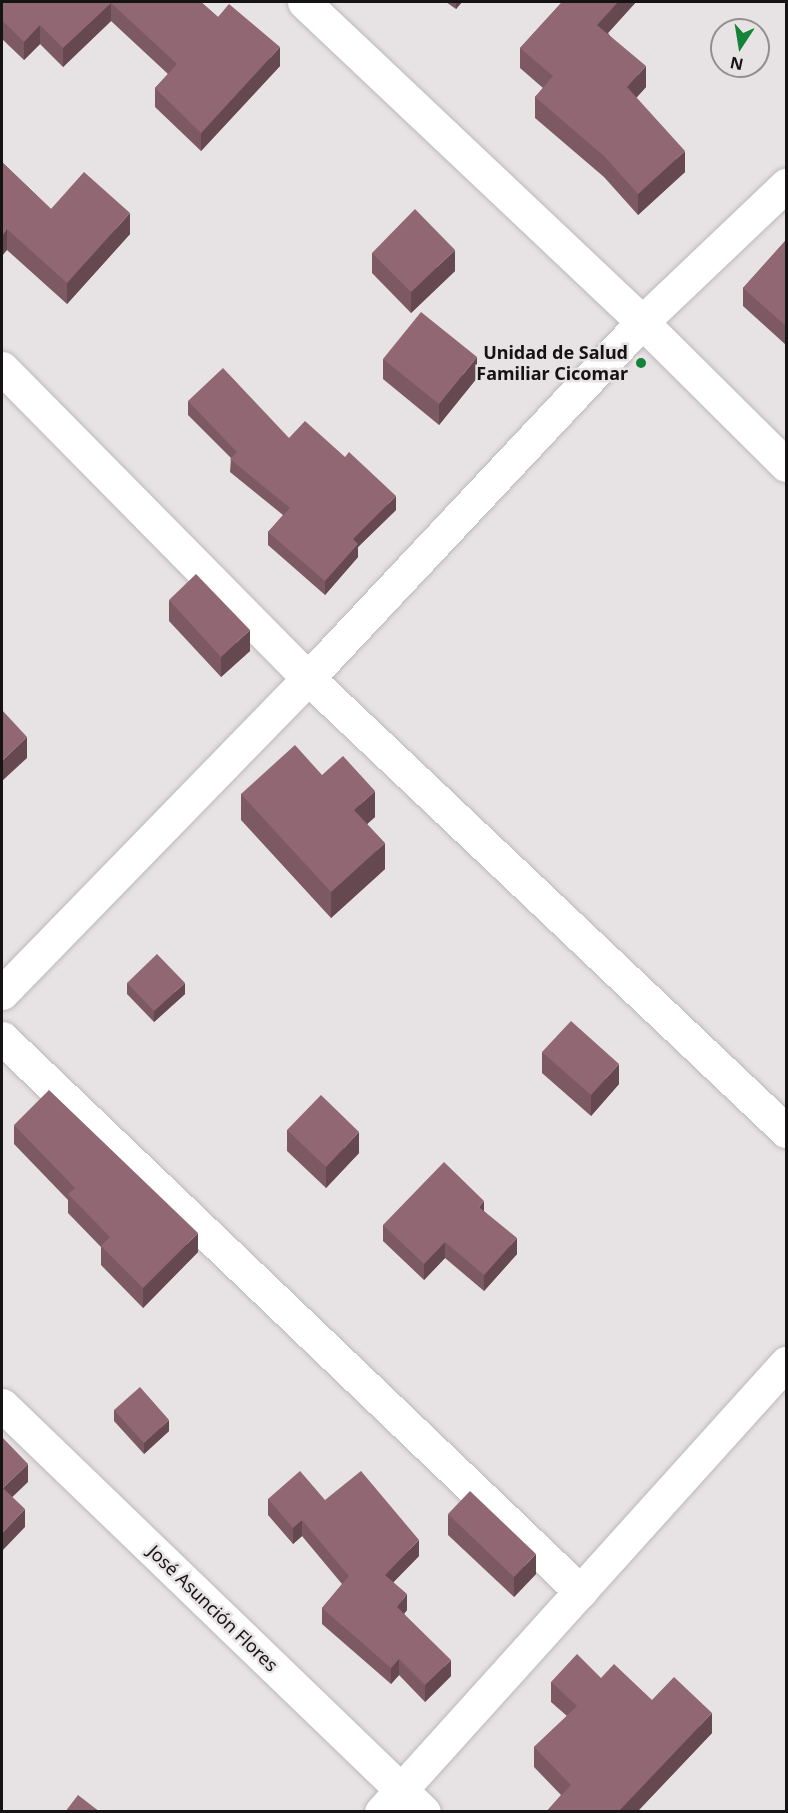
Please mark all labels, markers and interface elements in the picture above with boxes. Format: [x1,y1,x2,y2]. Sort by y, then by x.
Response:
north arrow [710,18,770,78]
text: N [728,52,745,76]
place label: Unidad de Salud Familiar Cicomar [476,342,628,385]
marker: Unidad de Salud Familiar Cicomar [632,354,650,372]
street label: José Asunción Flores [144,1540,282,1676]

